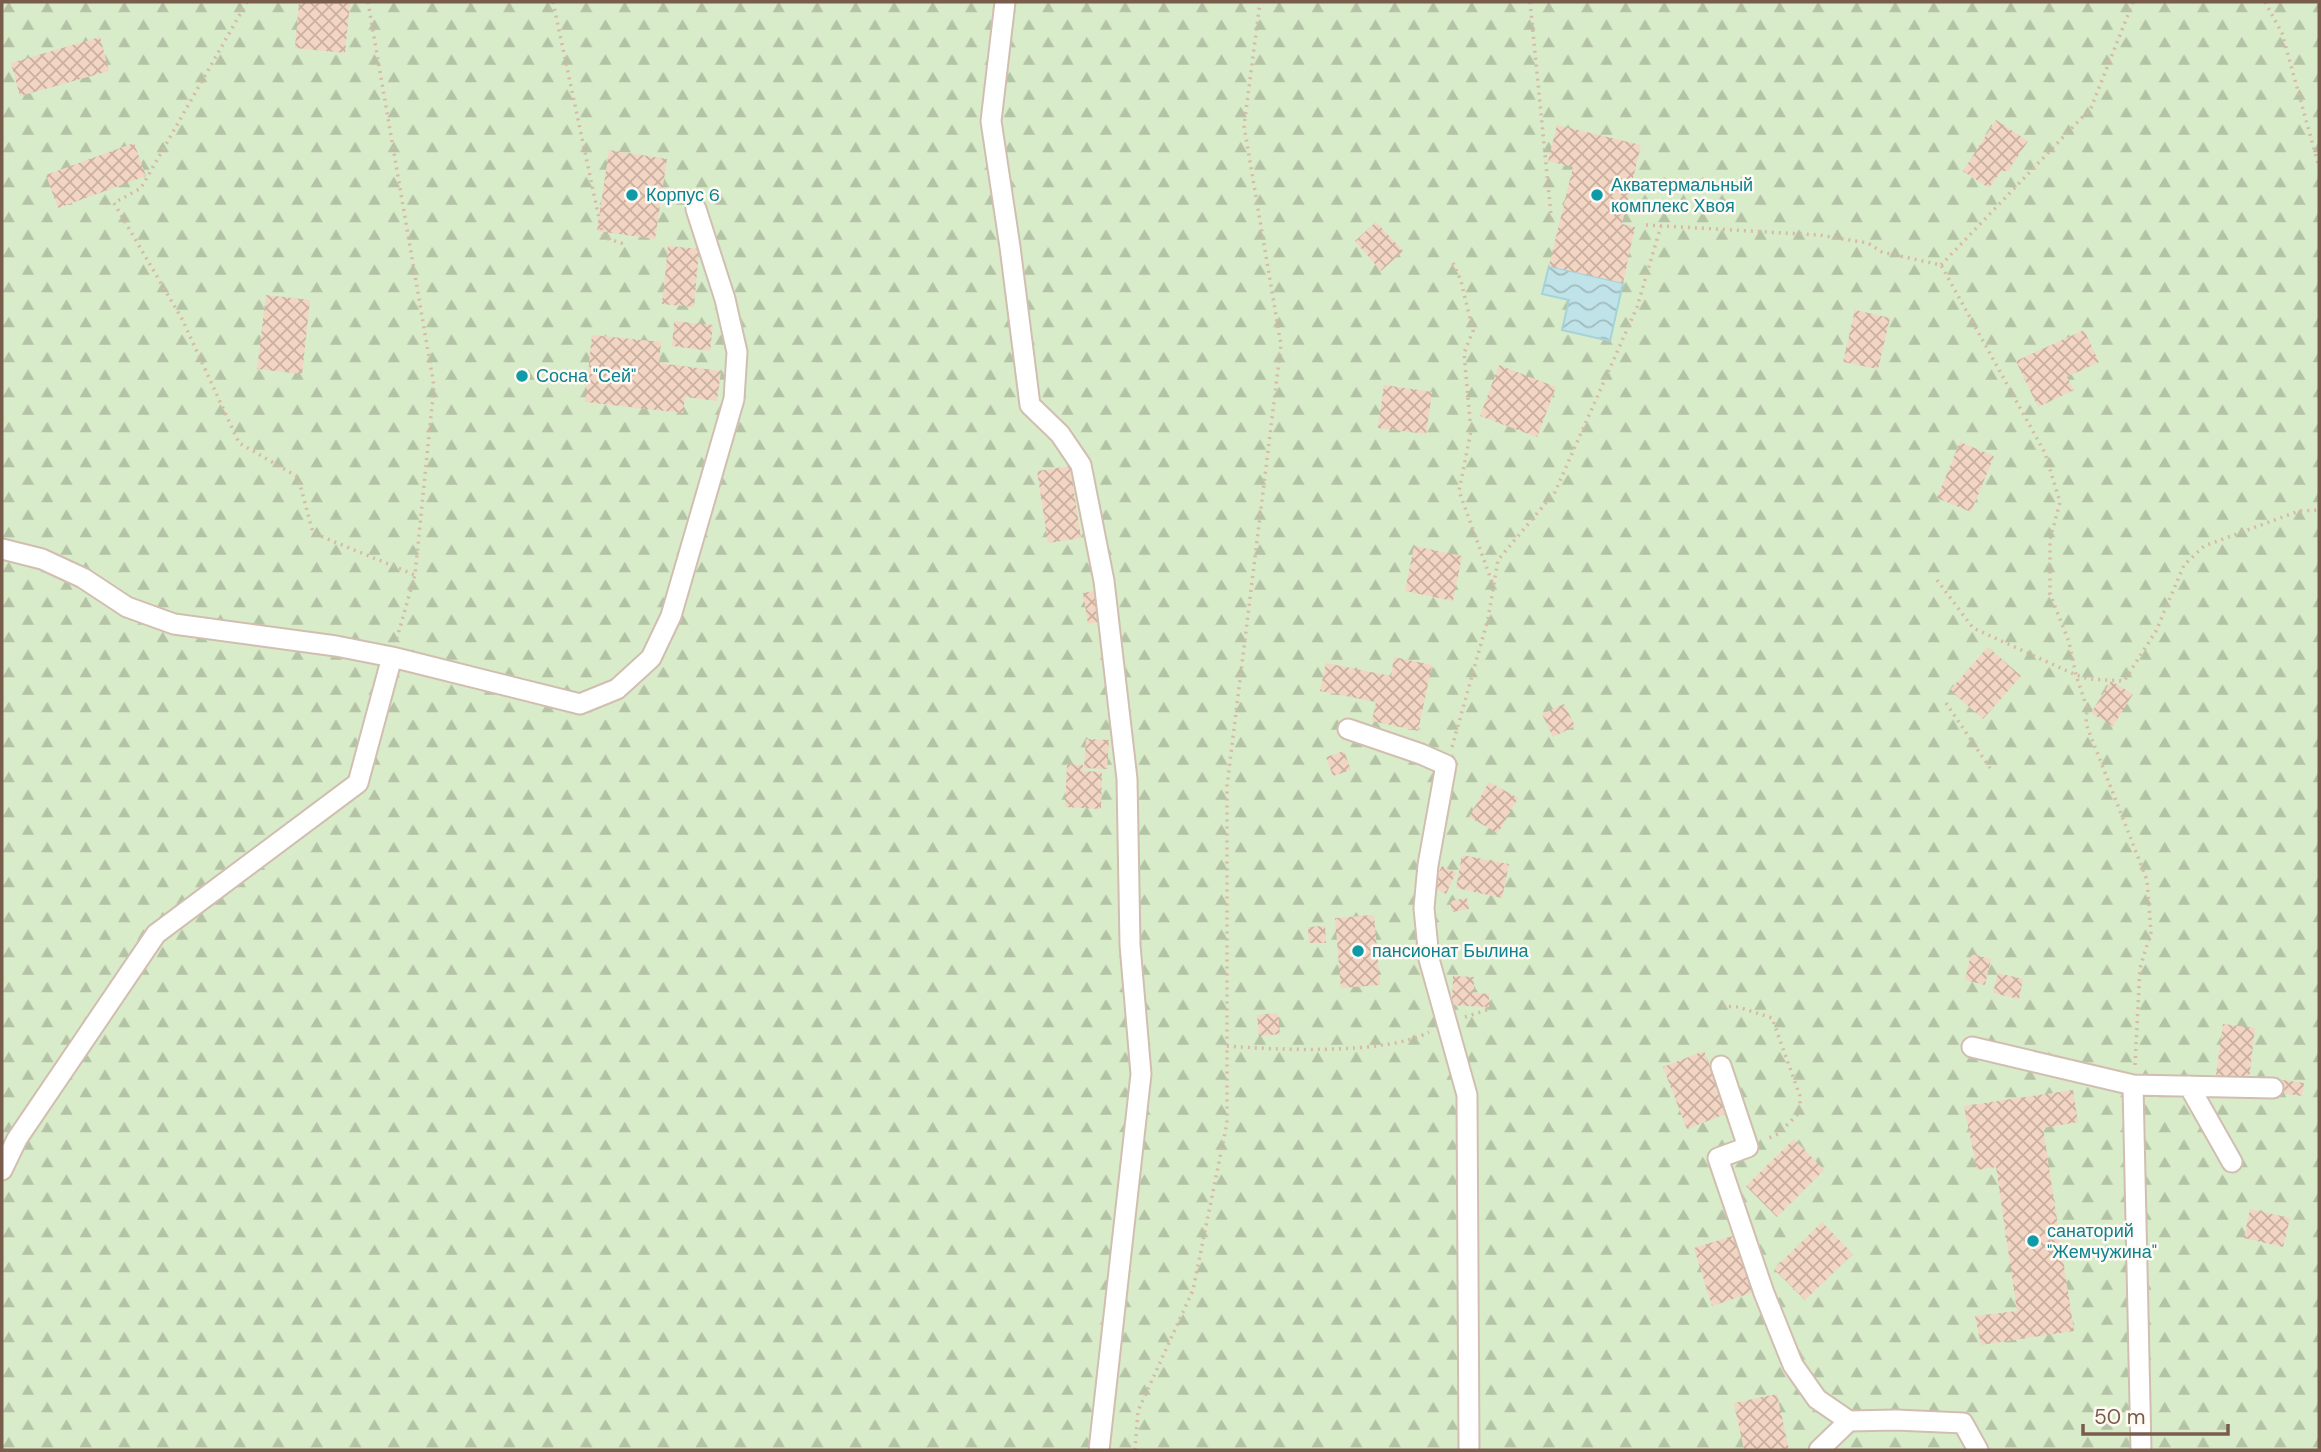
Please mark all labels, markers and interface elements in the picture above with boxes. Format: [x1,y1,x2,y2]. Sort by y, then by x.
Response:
place label: Акватермальный комплекс Хвоя [1611,173,1753,218]
place label: Корпус 6 [646,183,720,207]
marker: Корпус 6 [624,187,640,203]
marker: Акватермальный комплекс Хвоя [1589,187,1605,203]
place label: Сосна "Сей" [536,364,636,388]
marker: Сосна "Сей" [514,368,530,384]
place label: пансионат Былина [1372,939,1530,963]
marker: пансионат Былина [1350,943,1366,959]
place label: санаторий "Жемчужина" [2047,1219,2157,1264]
marker: санаторий "Жемчужина" [2025,1233,2041,1249]
scale bar [2083,1392,2228,1436]
text: 50 m [2094,1403,2145,1431]

